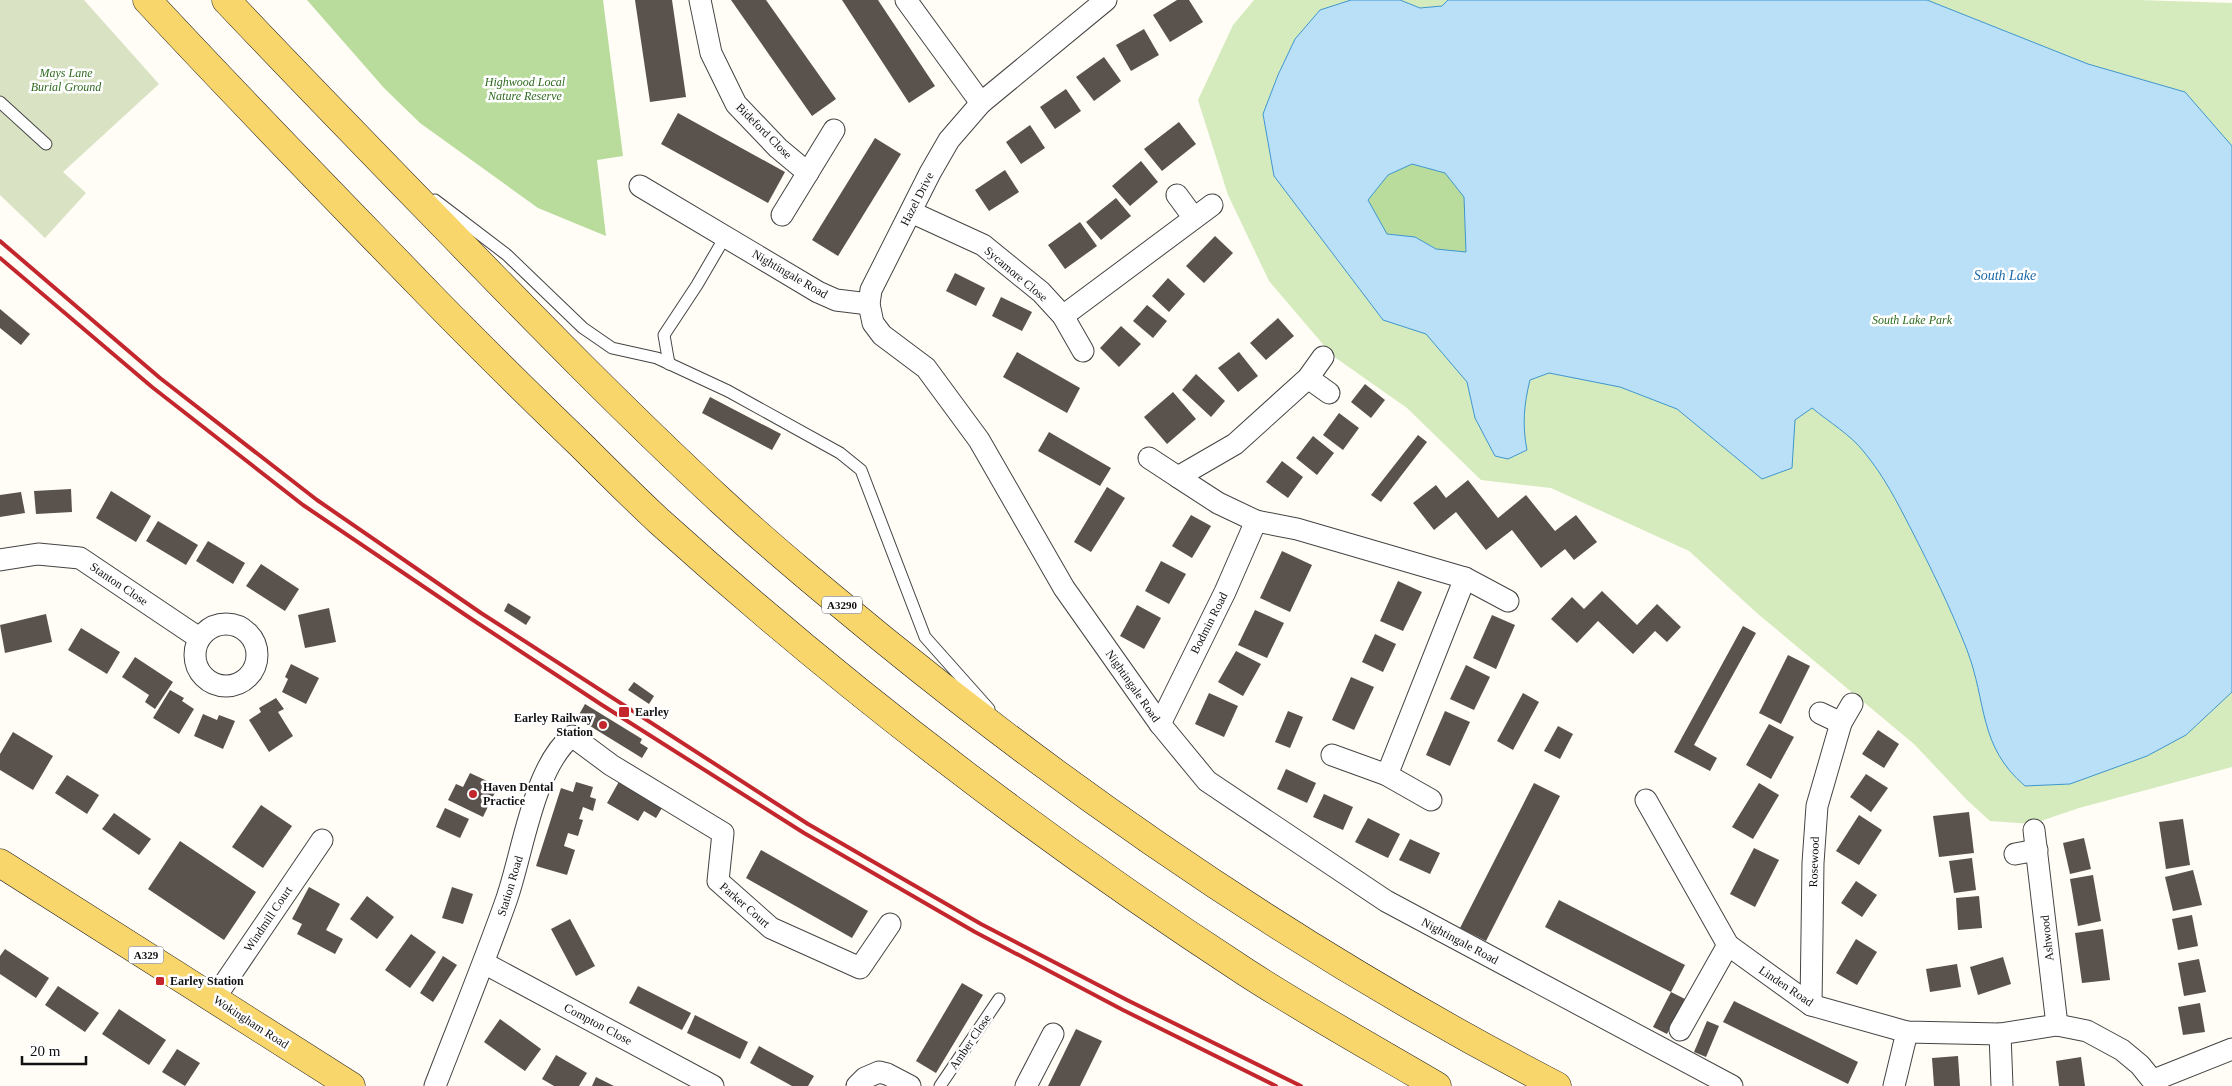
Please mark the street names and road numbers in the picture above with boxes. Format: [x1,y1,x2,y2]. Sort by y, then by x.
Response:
street label: Bideford Close [733,100,795,162]
street label: Hazel Drive [898,170,936,228]
street label: Sycamore Close [981,243,1051,305]
street label: Nightingale Road [750,247,830,301]
street label: Stanton Close [87,559,151,609]
street label: Bodmin Road [1188,590,1230,656]
road number: A3290 [822,596,862,614]
street label: Nightingale Road [1103,647,1163,725]
street label: Rosewood [1806,836,1822,888]
street label: Station Road [494,854,526,918]
street label: Parker Court [717,879,773,931]
street label: Windmill Court [241,883,295,954]
street label: Ashwood [2038,914,2056,962]
street label: Nightingale Road [1419,915,1501,967]
road number: A329 [128,946,164,964]
street label: Linden Road [1756,963,1816,1009]
street label: Wokingham Road [211,993,291,1051]
street label: Compton Close [562,1000,634,1048]
street label: Amber Close [946,1012,994,1072]

